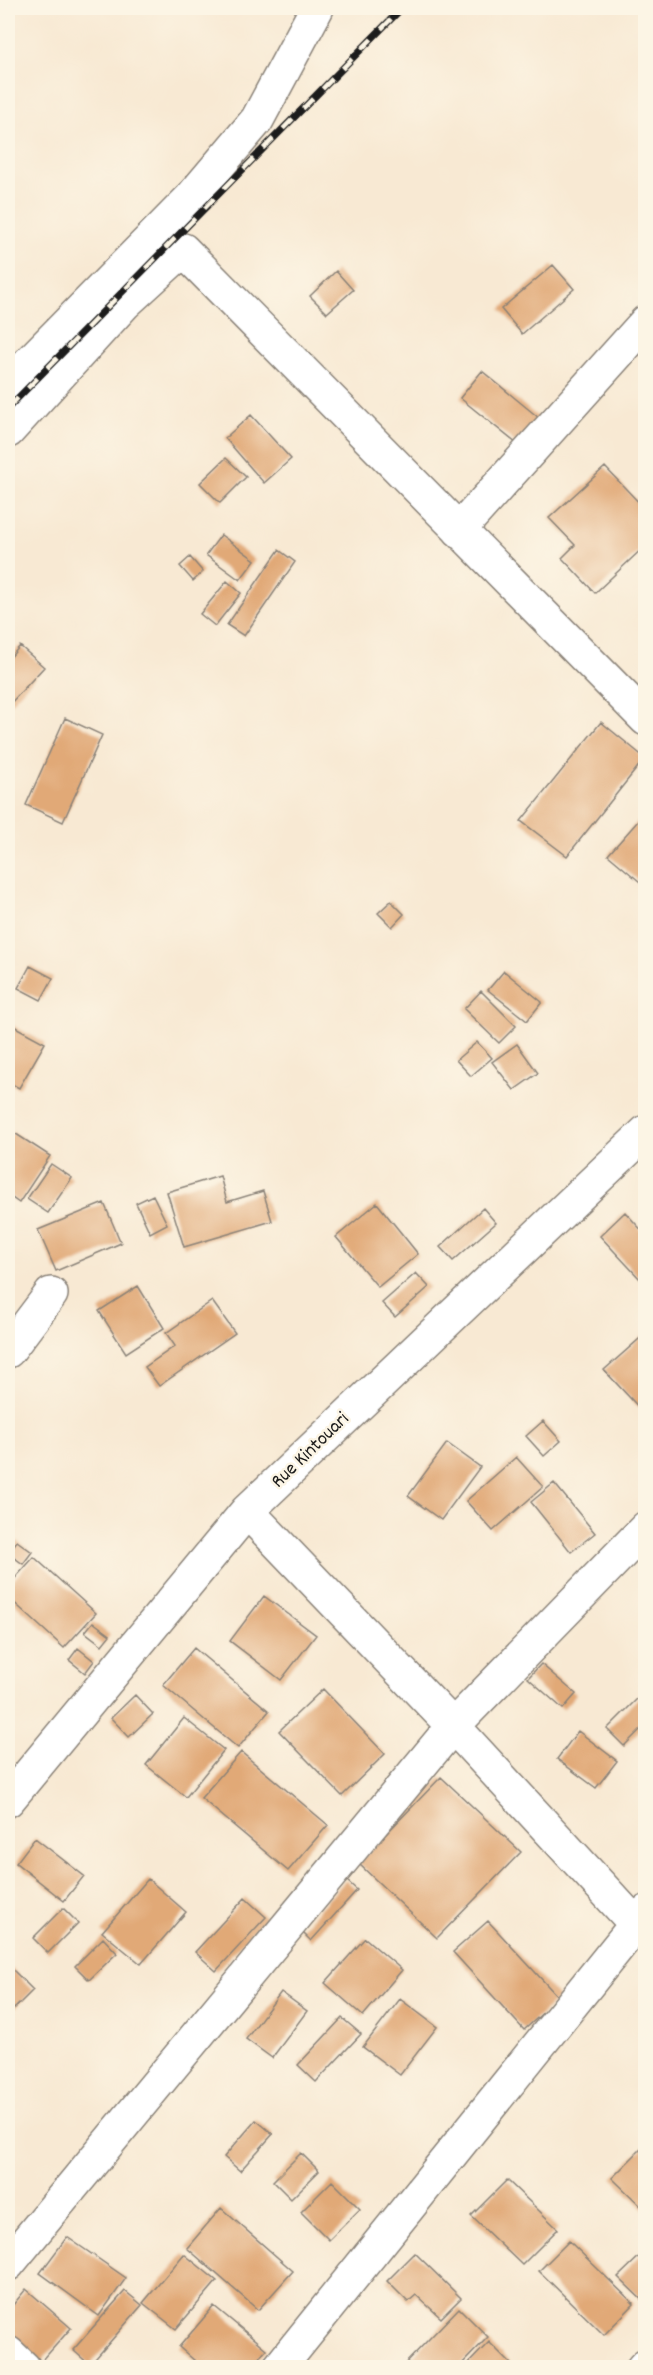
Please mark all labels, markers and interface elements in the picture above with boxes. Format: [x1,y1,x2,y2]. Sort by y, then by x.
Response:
street label: Rue Kintouari [266,1406,357,1496]

